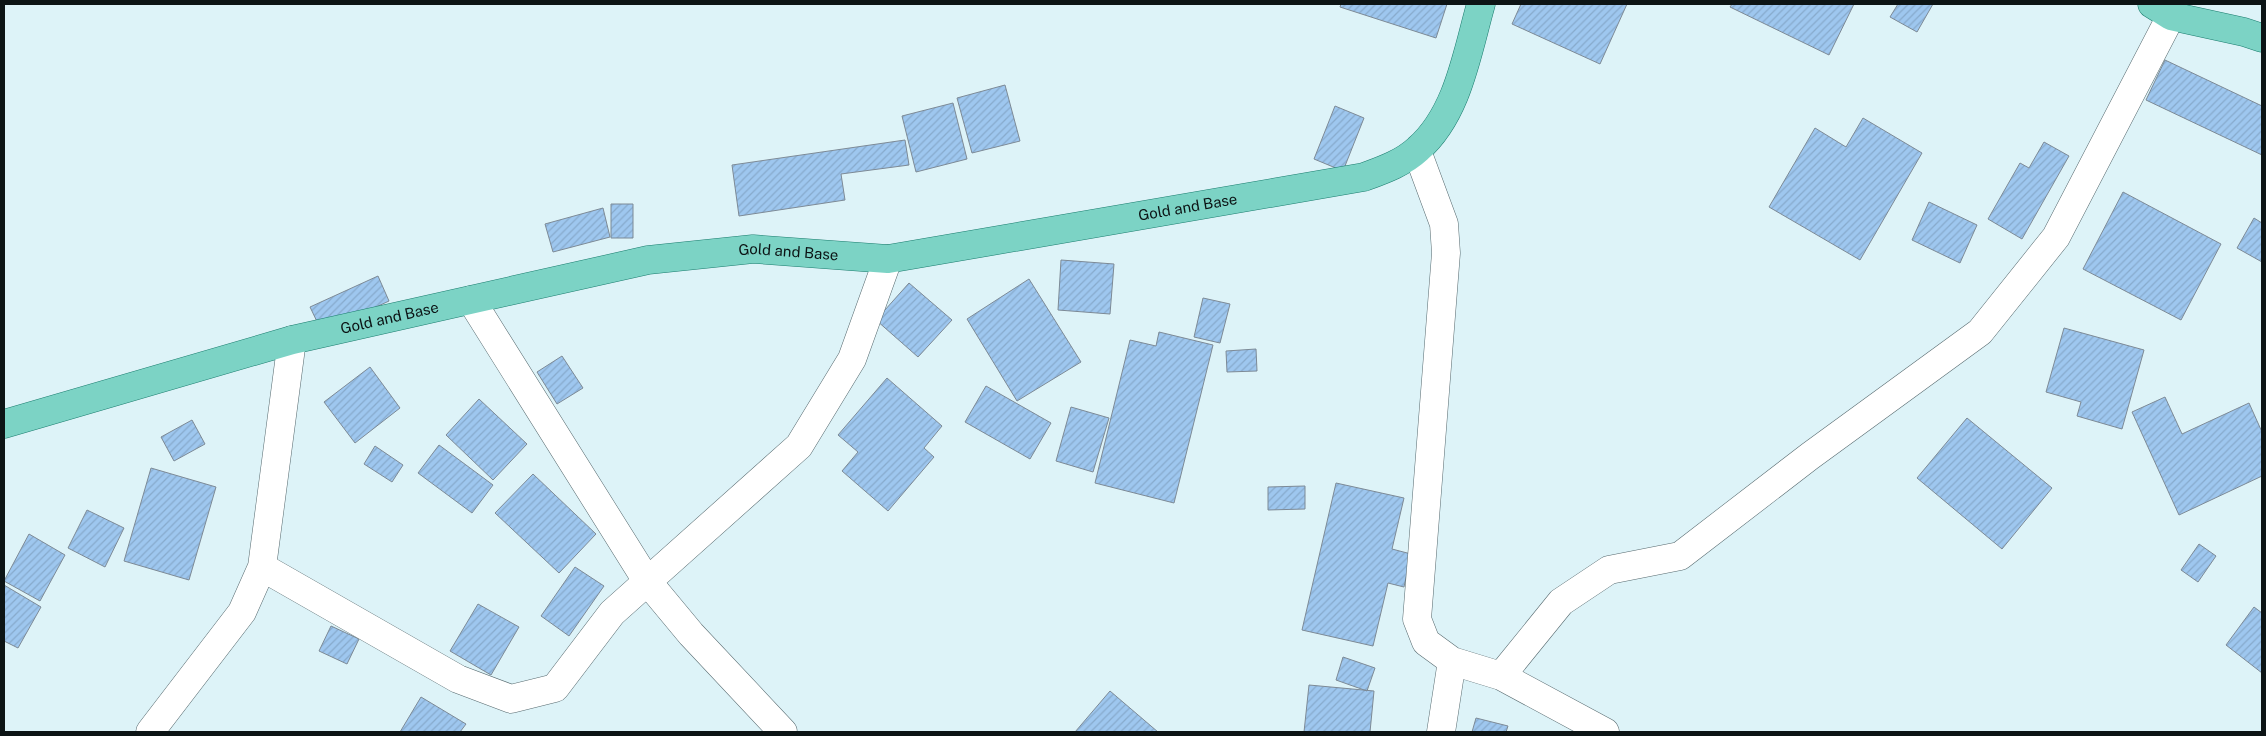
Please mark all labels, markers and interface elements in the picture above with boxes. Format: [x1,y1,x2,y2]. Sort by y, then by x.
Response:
street label: Gold and Base [1137,190,1239,224]
street label: Gold and Base [738,240,839,263]
street label: Gold and Base [339,298,440,337]

